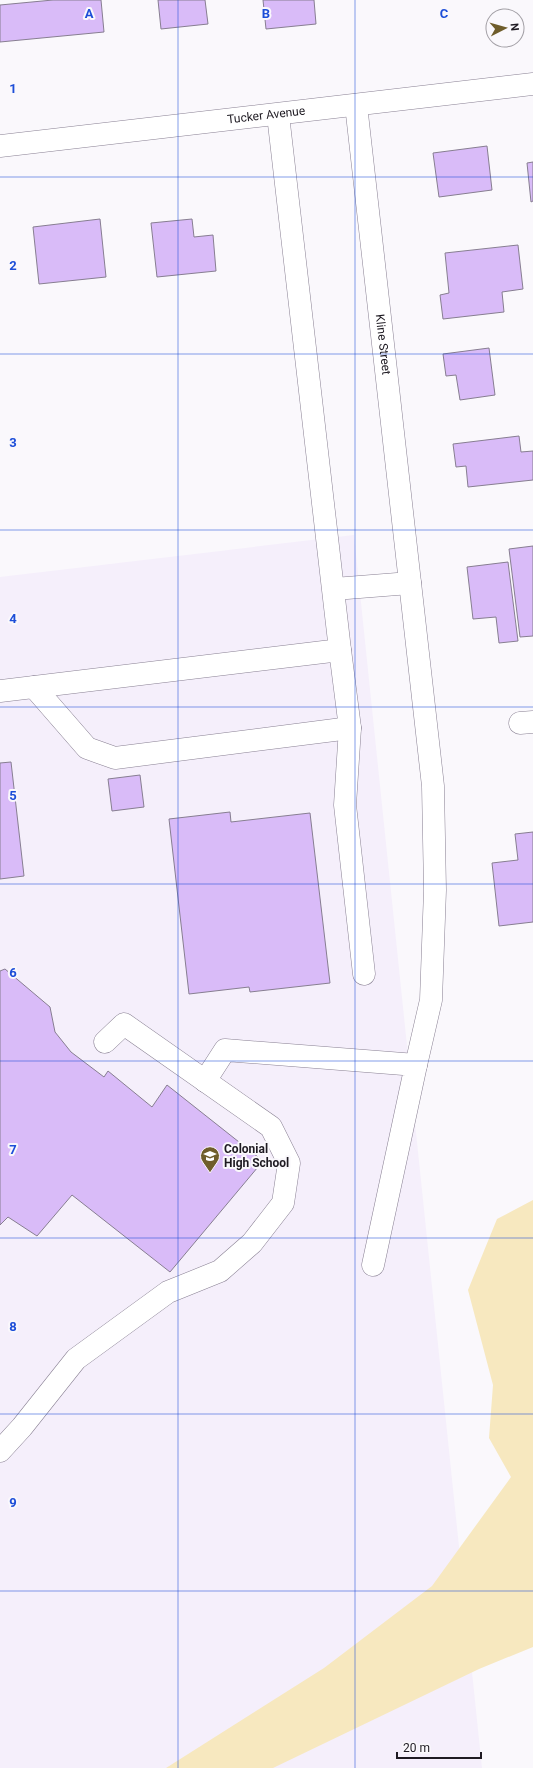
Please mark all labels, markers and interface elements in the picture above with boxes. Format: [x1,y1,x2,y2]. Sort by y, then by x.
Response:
text: A [85,6,94,21]
text: B [262,6,270,21]
text: C [440,6,449,21]
north arrow [485,8,525,48]
text: N [508,22,521,32]
text: 1 [9,81,17,96]
street label: Tucker Avenue [227,104,306,127]
text: 2 [9,258,17,273]
street label: Kline Street [373,313,393,376]
text: 3 [9,435,17,450]
text: 4 [9,611,17,626]
text: 5 [9,788,17,803]
text: 6 [9,965,17,980]
text: 7 [9,1142,17,1157]
place label: Colonial High School [224,1142,289,1170]
school or university icon: Colonial High School [199,1145,221,1173]
text: 8 [9,1319,17,1334]
text: 9 [9,1495,17,1510]
scale bar [397,1734,481,1760]
text: 20 m [403,1741,430,1755]

